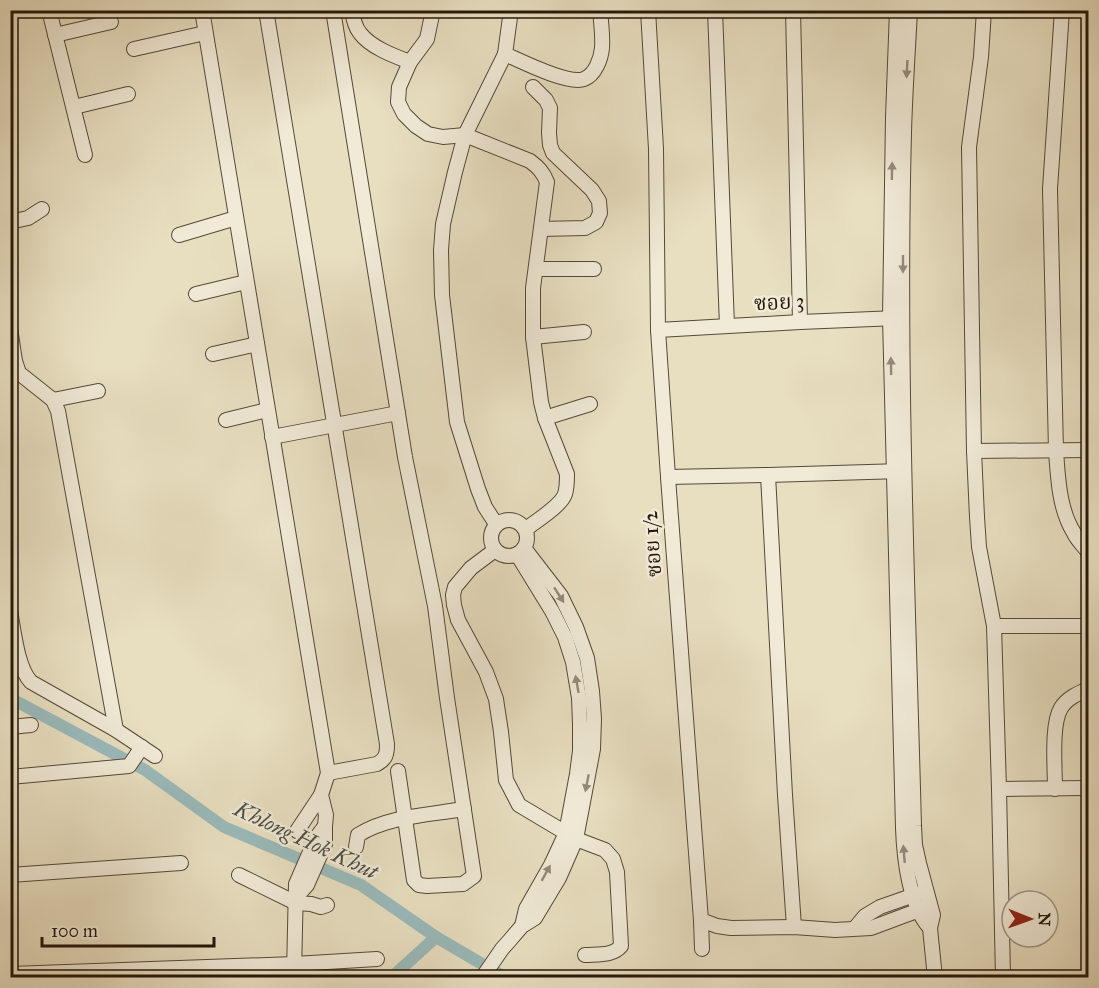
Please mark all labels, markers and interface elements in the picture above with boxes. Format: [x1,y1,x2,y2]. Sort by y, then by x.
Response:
one-way arrow [902,59,912,78]
one-way arrow [887,161,897,180]
one-way arrow [898,254,908,273]
street label: ซอย 3 [753,288,805,316]
one-way arrow [886,356,896,375]
street label: ซอย 1/2 [637,509,667,578]
one-way arrow [554,586,565,603]
one-way arrow [572,675,581,694]
one-way arrow [582,773,591,792]
water label: Khlong Hok Khut [229,794,383,886]
one-way arrow [900,845,909,864]
one-way arrow [541,864,551,881]
north arrow [1000,889,1060,949]
scale bar [42,910,214,948]
text: N [1035,912,1054,927]
text: 100 m [51,920,98,942]

